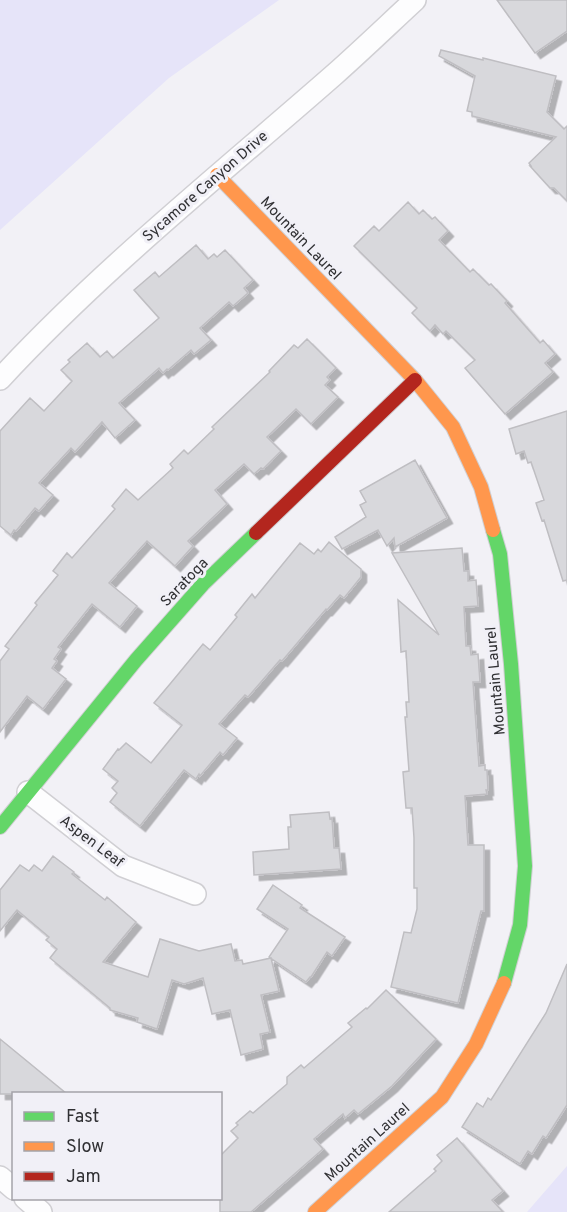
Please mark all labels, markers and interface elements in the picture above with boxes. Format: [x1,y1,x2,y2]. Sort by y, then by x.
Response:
street label: Sycamore Canyon Drive [139,127,273,247]
street label: Mountain Laurel [255,193,345,285]
street label: Saratoga [157,555,213,612]
street label: Mountain Laurel [482,626,511,736]
street label: Aspen Leaf [55,812,127,872]
legend [12,1092,222,1200]
street label: Mountain Laurel [321,1100,415,1187]
text: Fast [66,1106,99,1129]
text: Slow [66,1136,104,1159]
text: Jam [66,1166,101,1189]

